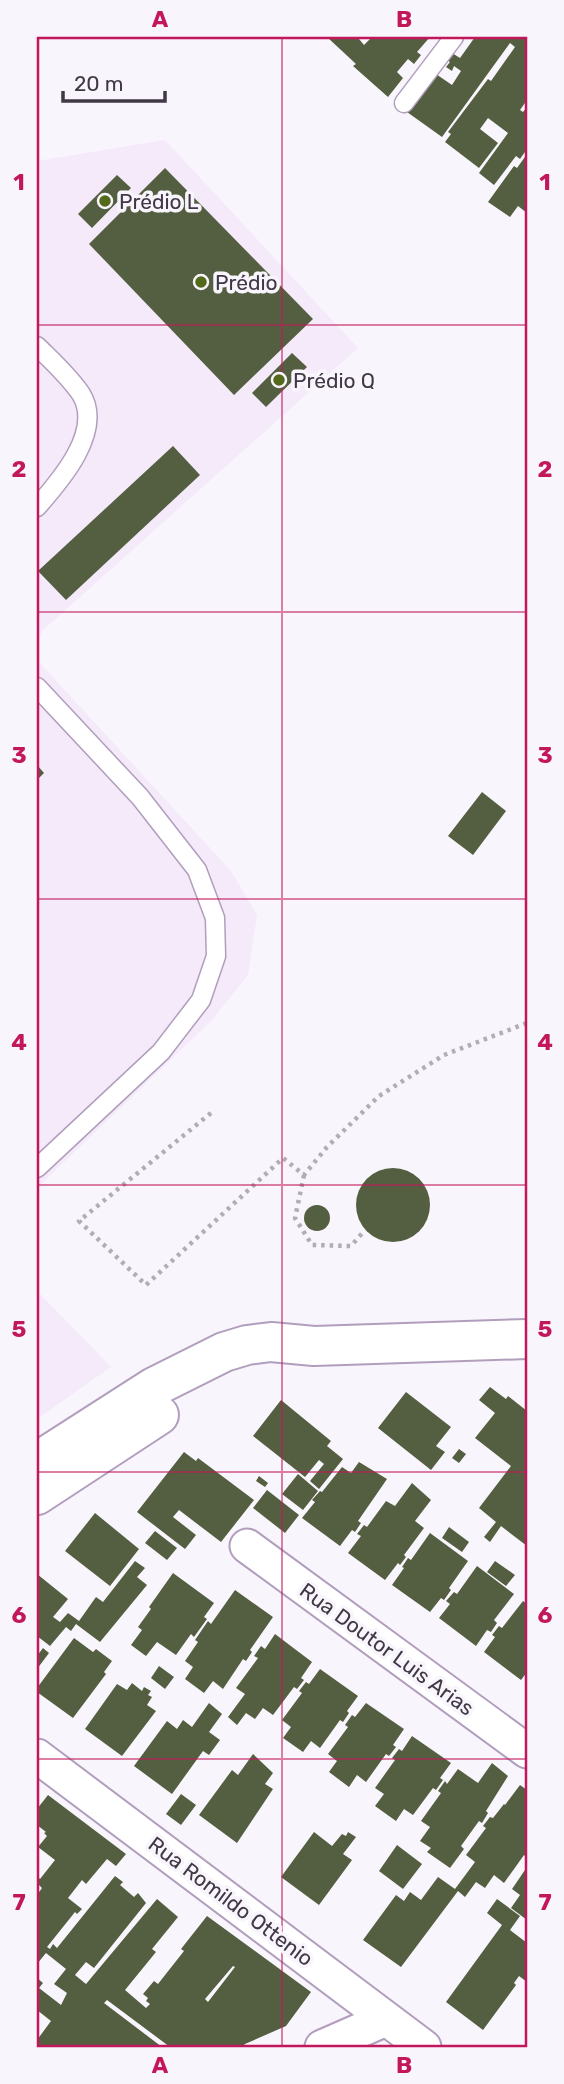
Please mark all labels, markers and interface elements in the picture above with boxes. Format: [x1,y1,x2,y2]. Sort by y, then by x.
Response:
text: A [152,5,169,33]
text: B [396,5,412,33]
scale bar [63,60,164,104]
text: 20 m [74,71,123,96]
text: 1 [13,168,25,196]
text: 1 [539,168,551,196]
place label: Prédio L [119,189,199,214]
marker: Prédio L [97,193,113,209]
place label: Prédio [215,270,278,295]
marker: Prédio [193,274,209,290]
place label: Prédio Q [293,368,375,393]
marker: Prédio Q [271,372,287,388]
text: 2 [12,455,26,483]
text: 2 [538,455,552,483]
text: 3 [11,741,27,769]
text: 3 [537,741,553,769]
text: 4 [11,1028,27,1056]
text: 4 [537,1028,553,1056]
text: 5 [12,1315,27,1343]
text: 5 [538,1315,553,1343]
street label: Rua Doutor Luis Arias [295,1577,479,1721]
text: 6 [12,1601,27,1629]
text: 6 [538,1601,553,1629]
street label: Rua Romildo Ottenio [144,1831,318,1971]
text: 7 [12,1888,26,1916]
text: 7 [538,1888,552,1916]
text: A [152,2051,169,2079]
text: B [396,2051,412,2079]

